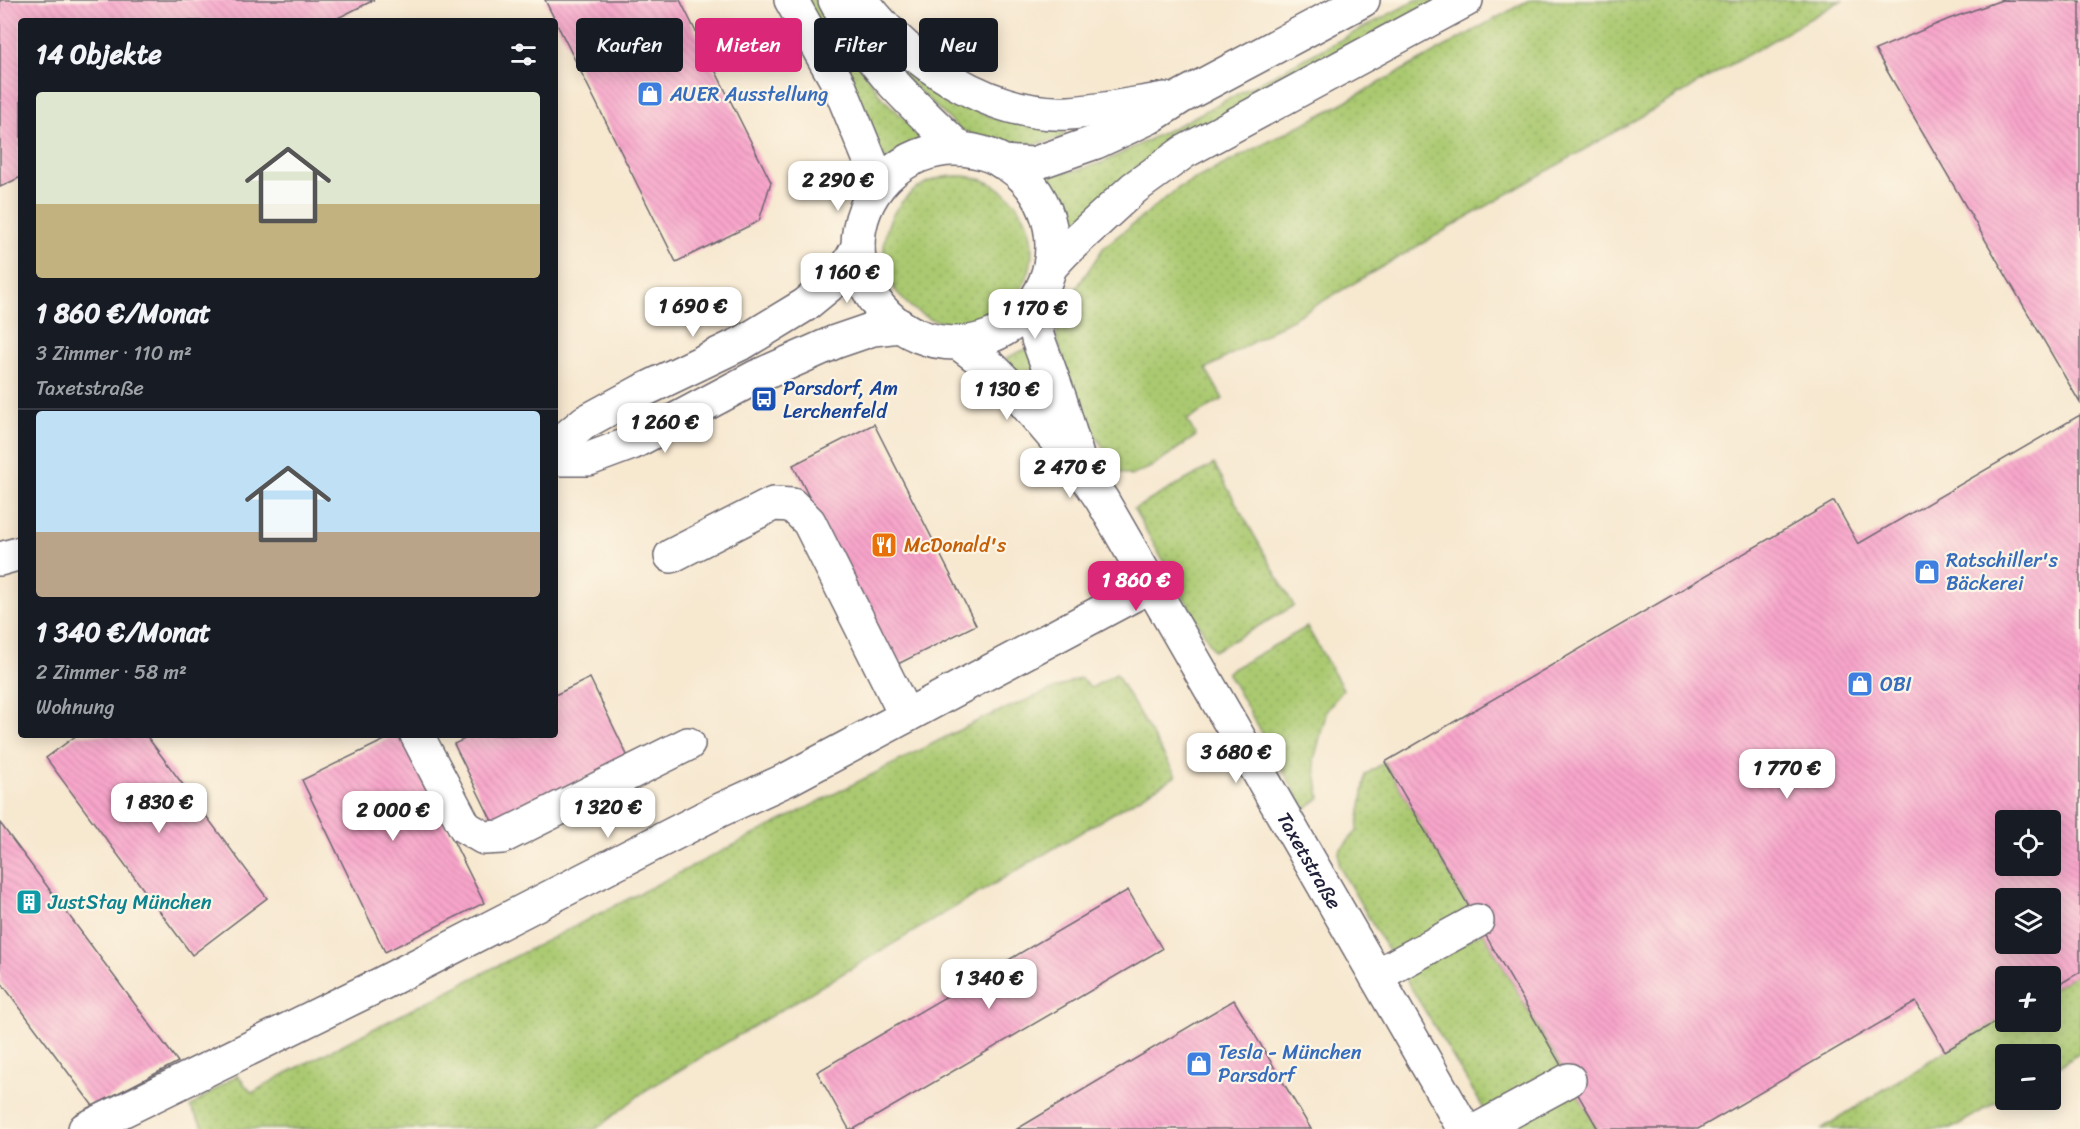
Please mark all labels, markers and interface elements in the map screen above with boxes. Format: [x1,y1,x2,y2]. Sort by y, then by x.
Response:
chip: Kaufen [576,18,683,72]
chip: Mieten [695,18,802,72]
chip: Filter [814,18,907,72]
chip: Neu [919,18,998,72]
text: 14 Objekte [36,31,162,77]
icon: filters [507,38,540,71]
place label: AUER Ausstellung [669,77,828,112]
shop icon: AUER Ausstellung [635,79,665,109]
icon: home [234,131,342,239]
pin: 2 290 € [783,161,893,212]
text: 2 290 € [802,163,874,198]
pin: 1 160 € [792,253,902,304]
text: 1 160 € [815,255,879,290]
pin: 1 690 € [638,287,748,338]
text: 1 690 € [659,289,727,324]
pin: 1 170 € [980,289,1090,340]
text: 1 860 €/Monat [36,290,211,336]
text: 1 170 € [1003,291,1067,326]
text: 3 Zimmer · 110 m² [36,336,192,371]
pin: 1 130 € [952,370,1062,421]
text: Taxetstraße [36,371,144,406]
place label: Parsdorf, Am Lerchenfeld [783,371,898,429]
text: 1 130 € [975,372,1039,407]
bus stop icon: Parsdorf, Am Lerchenfeld [749,384,779,414]
pin: 1 260 € [610,403,720,454]
text: 1 260 € [631,405,699,440]
pin: 2 470 € [1015,448,1125,499]
icon: home [234,450,342,558]
text: 2 470 € [1034,450,1106,485]
place label: McDonald's [904,528,1007,563]
restaurant icon: McDonald's [869,530,899,560]
place label: Ratschiller's Bäckerei [1946,543,2059,601]
shop icon: Ratschiller's Bäckerei [1912,557,1942,587]
pin: 1 860 € [1081,561,1191,612]
text: 1 860 € [1102,563,1170,598]
text: 1 340 €/Monat [36,609,211,655]
text: 2 Zimmer · 58 m² [36,655,187,690]
place label: OBI [1880,667,1912,702]
shop icon: OBI [1845,669,1875,699]
text: Wohnung [36,690,115,725]
pin: 3 680 € [1181,733,1291,784]
text: 3 680 € [1201,735,1271,770]
pin: 1 770 € [1732,749,1842,800]
text: 1 770 € [1753,751,1821,786]
pin: 1 830 € [104,783,214,834]
text: 1 830 € [125,785,193,820]
pin: 1 320 € [553,788,663,839]
text: 1 320 € [574,790,642,825]
pin: 2 000 € [338,791,448,842]
text: 2 000 € [356,793,430,828]
street label: Taxetstraße [1267,805,1351,916]
map controls [1995,810,2061,1110]
button: locate [1995,810,2061,876]
place label: JustStay München [47,885,212,920]
building icon: JustStay München [14,887,44,917]
button: layers [1995,888,2061,954]
pin: 1 340 € [934,959,1044,1010]
text: 1 340 € [955,961,1023,996]
button: + [1995,966,2061,1032]
place label: Tesla - München Parsdorf [1218,1035,1362,1093]
button: − [1995,1044,2061,1110]
shop icon: Tesla - München Parsdorf [1184,1049,1214,1079]

